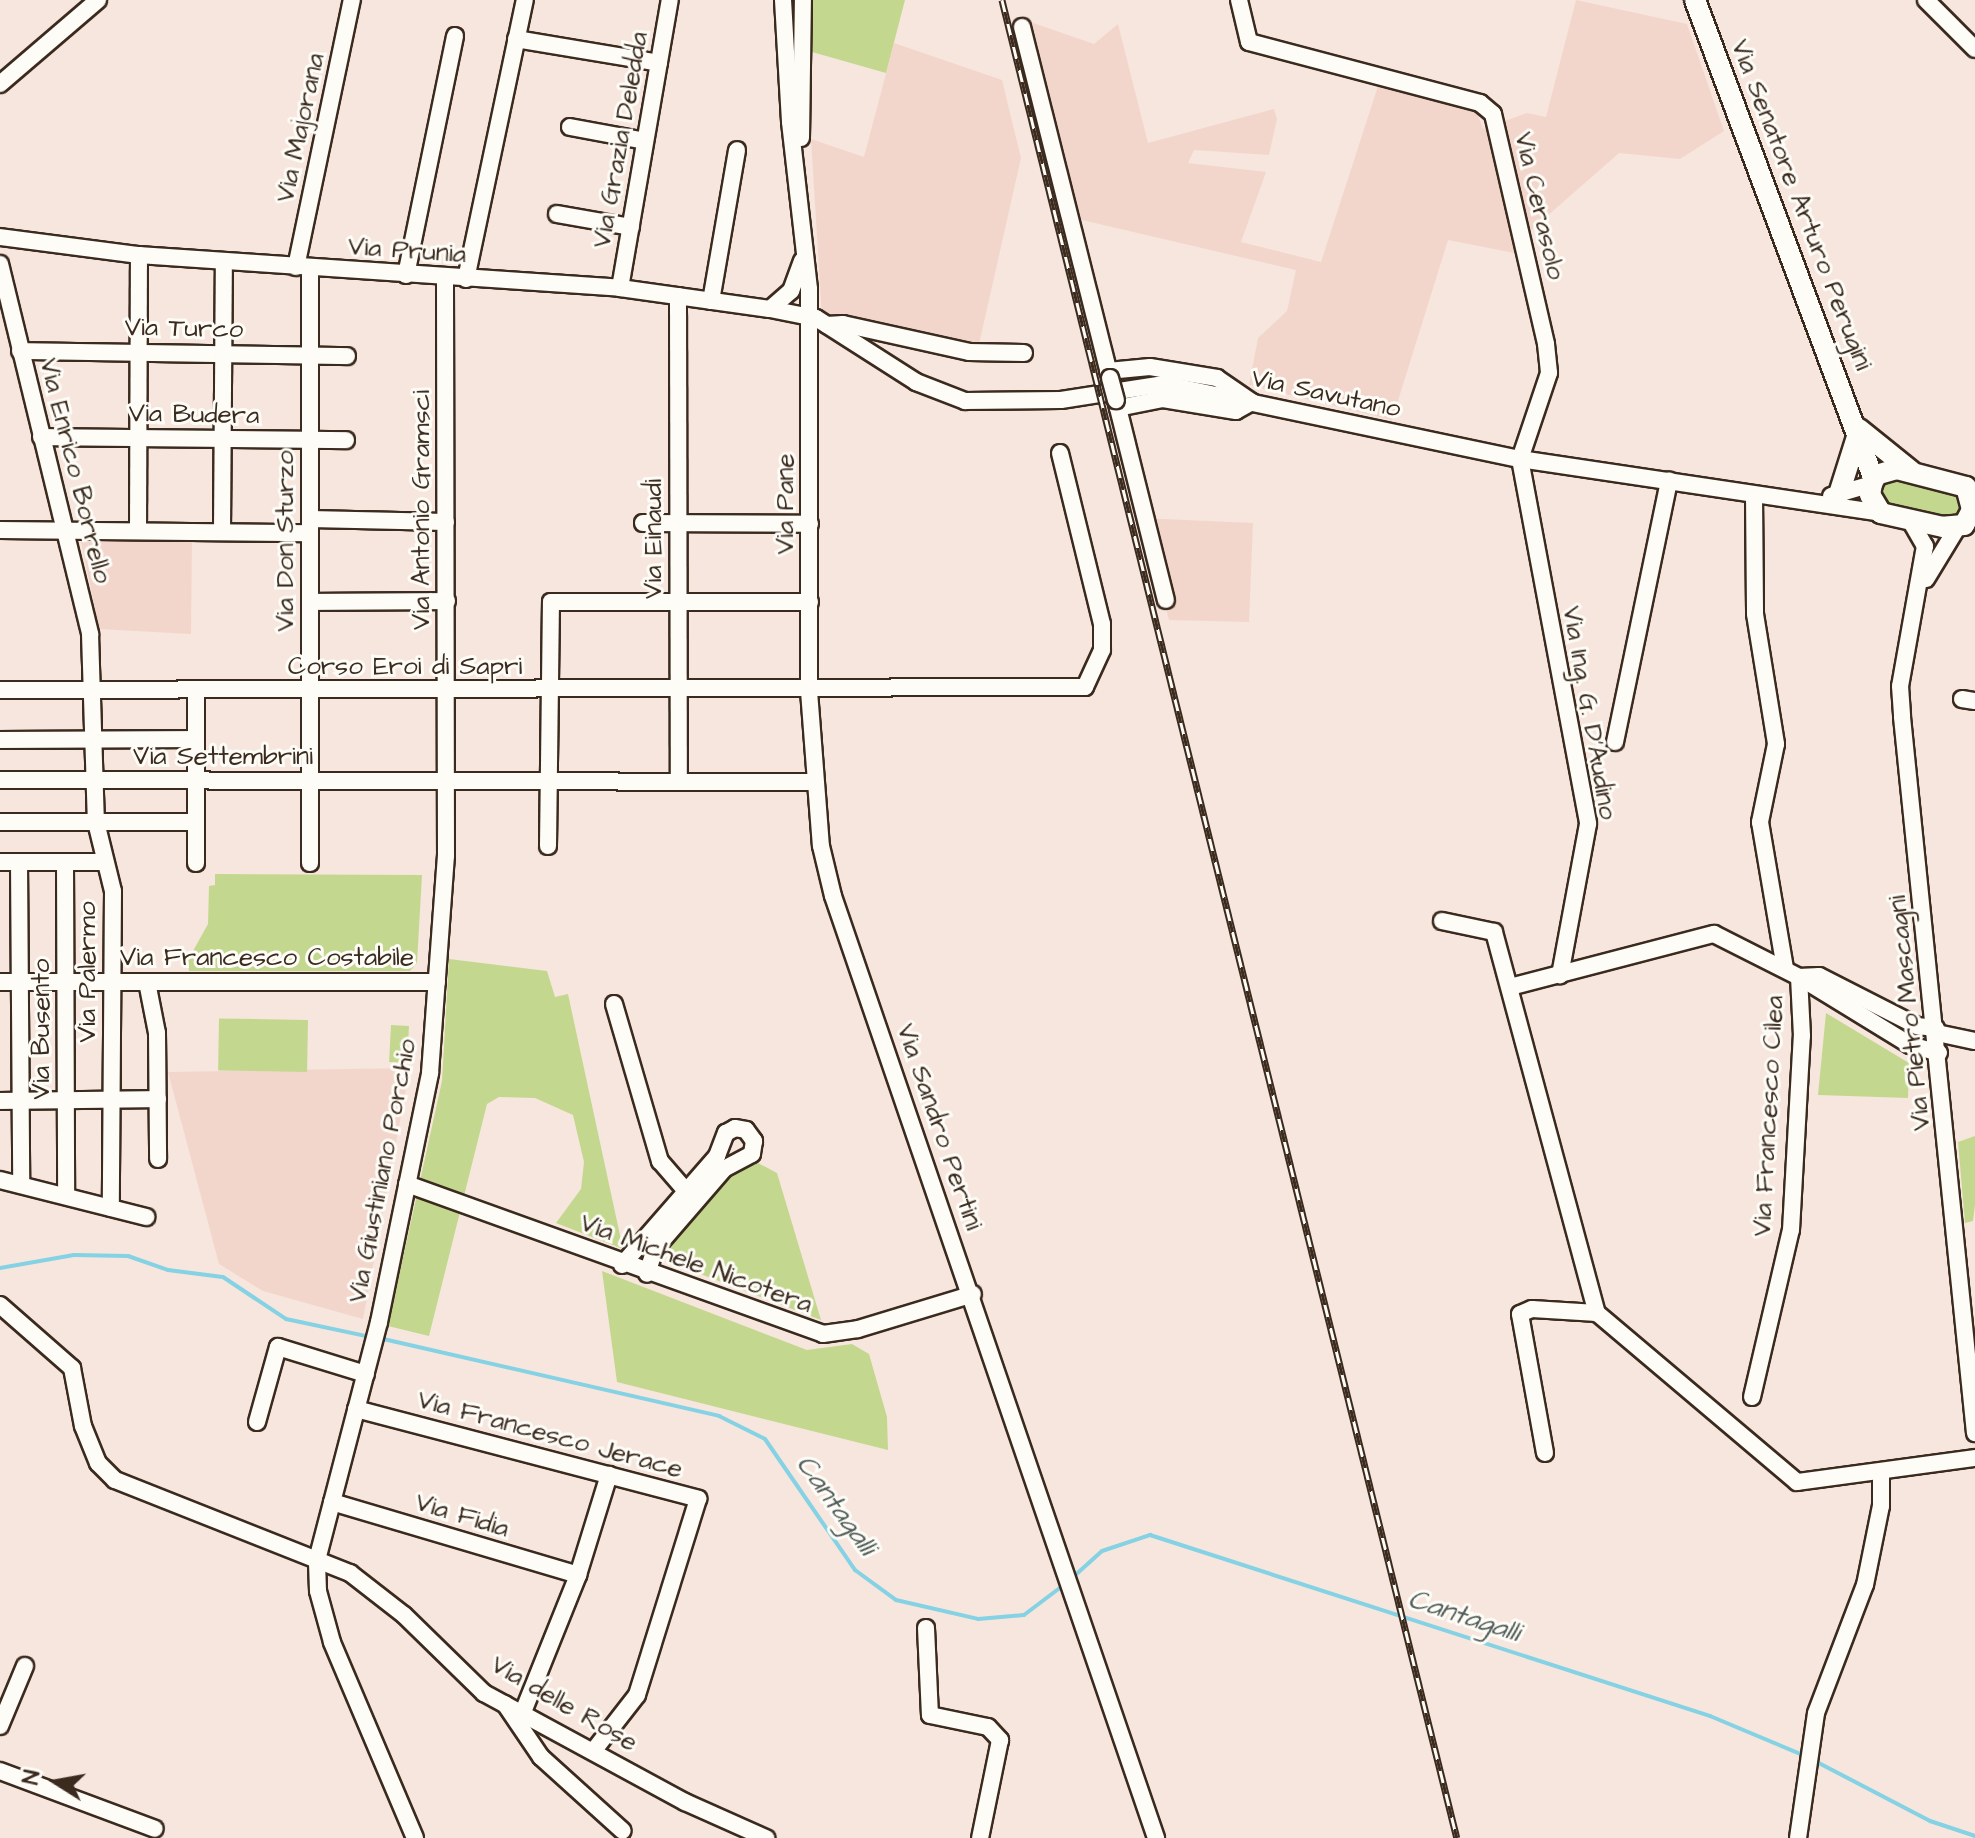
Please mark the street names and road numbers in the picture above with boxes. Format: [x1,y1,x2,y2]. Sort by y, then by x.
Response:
street label: Via Grazia Deledda [587,30,655,250]
street label: Via Senatore Arturo Perugini [1723,35,1879,375]
street label: Via Majorana [270,51,332,205]
street label: Via Cerasolo [1507,129,1571,283]
street label: Via Prunia [347,231,467,271]
street label: Via Turco [124,312,244,346]
street label: Via Enrico Borrello [32,355,118,587]
street label: Via Savutano [1248,363,1404,425]
street label: Via Antonio Gramsci [406,390,438,630]
street label: Via Budera [128,398,260,432]
street label: Via Don Sturzo [270,450,302,632]
street label: Via Pane [770,454,802,554]
street label: Via Einaudi [638,479,670,599]
street label: Via Ing. G. D'Audino [1555,604,1623,822]
street label: Corso Eroi di Sapri [288,651,522,683]
street label: Via Settembrini [133,741,313,773]
street label: Via Pietro Mascagni [1882,894,1938,1132]
street label: Via Palermo [72,901,104,1043]
street label: Via Francesco Costabile [120,942,414,974]
street label: Via Busento [26,959,58,1099]
street label: Via Francesco Cilea [1747,995,1791,1237]
street label: Via Sandro Pertini [889,1020,989,1234]
street label: Via Giustiniano Porchio [342,1036,424,1306]
street label: Via Michele Nicotera [576,1207,816,1321]
street label: Via Francesco Jerace [414,1385,686,1485]
street label: Via Fidia [411,1487,513,1545]
street label: Via delle Rose [485,1649,643,1759]

